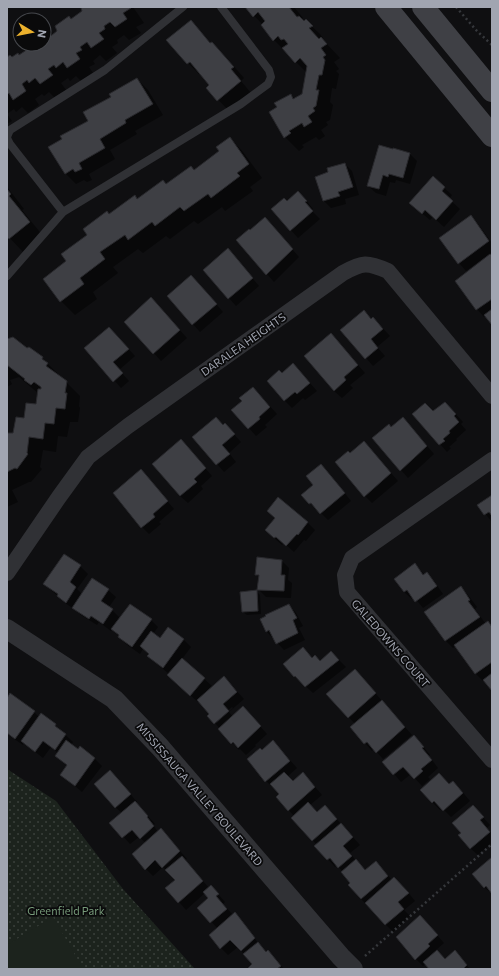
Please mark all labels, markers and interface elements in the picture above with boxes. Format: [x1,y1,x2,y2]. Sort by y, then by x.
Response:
north arrow [12,12,52,52]
text: N [35,29,49,39]
street label: DARALEA HEIGHTS [198,310,288,378]
street label: GALEDOWNS COURT [349,596,433,690]
street label: MISSISSAUGA VALLEY BOULEVARD [134,720,266,868]
park label: Greenfield Park [27,904,105,917]

